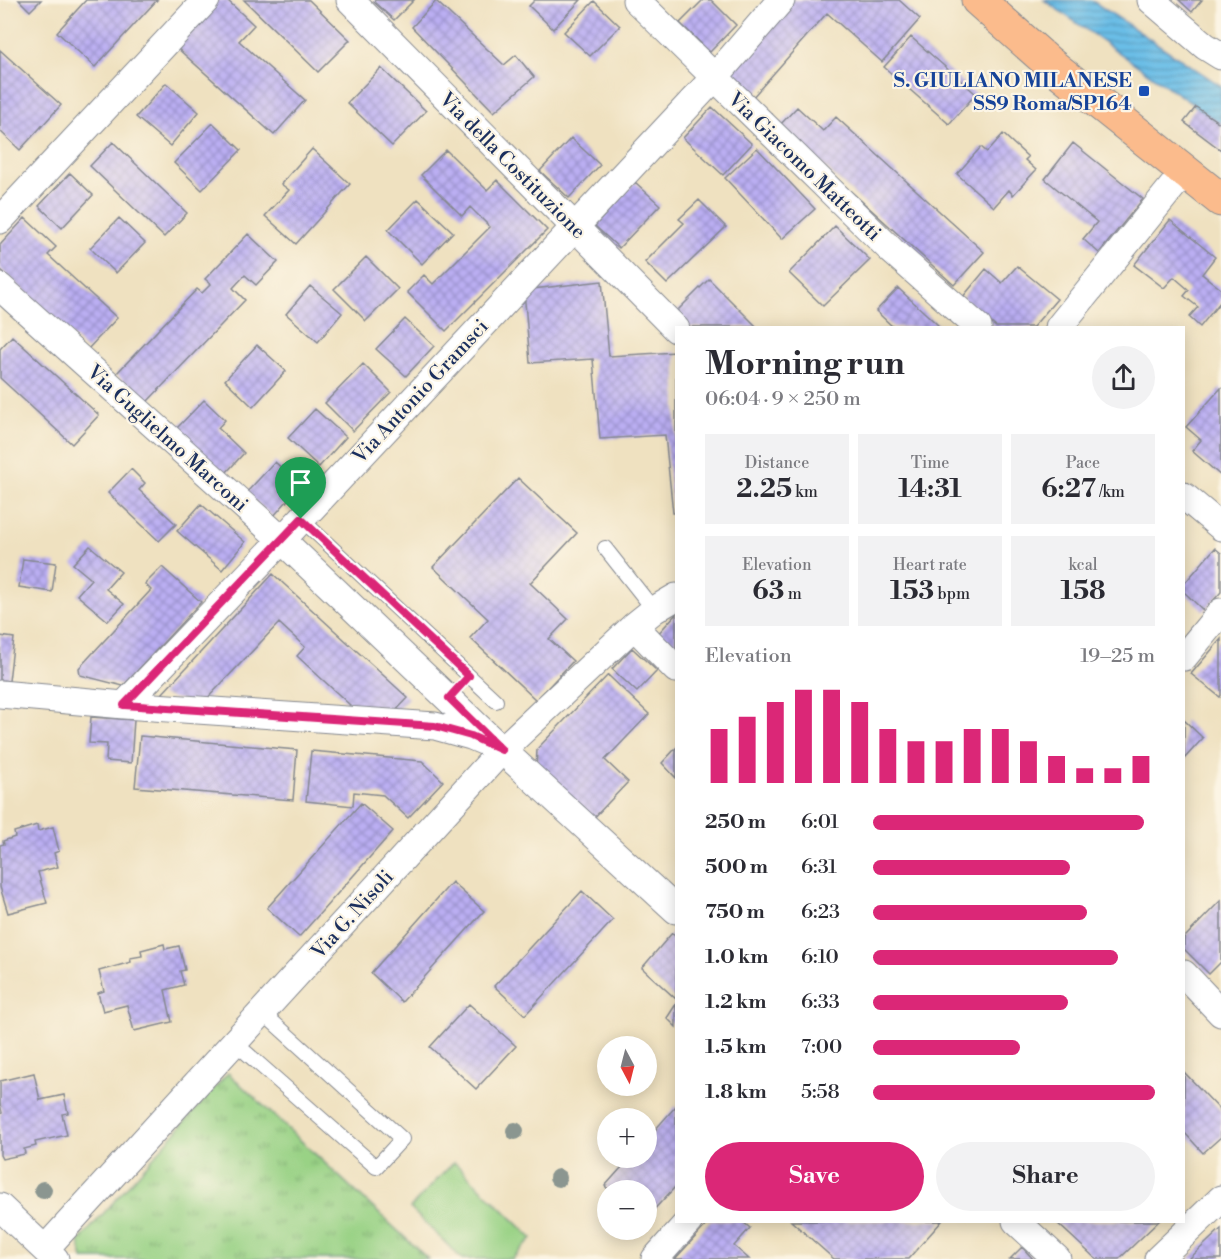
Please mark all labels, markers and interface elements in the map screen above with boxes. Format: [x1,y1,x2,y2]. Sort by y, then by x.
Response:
place label: S. GIULIANO MILANESE SS9 Roma/SP164 [894,69,1132,117]
marker: S. GIULIANO MILANESE SS9 Roma/SP164 [1137,84,1151,98]
street label: Via della Costituzione [433,87,590,244]
street label: Via Giacomo Matteotti [721,87,886,247]
street label: Via Antonio Gramsci [347,314,495,470]
text: Morning run [705,344,905,385]
button: share [1092,346,1155,409]
street label: Via Guglielmo Marconi [81,360,253,518]
text: 06:04 · 9 × 250 m [705,387,861,412]
text: Distance [745,453,809,473]
text: Time [911,453,949,473]
text: Pace [1066,453,1100,473]
pin [275,457,326,519]
icon: arrive [284,466,317,499]
text: 2.25 [736,473,792,505]
text: 14:31 [898,473,962,505]
text: 6:27 [1041,473,1096,505]
text: km [792,482,818,502]
text: /km [1096,482,1125,502]
text: Elevation [742,555,812,575]
text: Heart rate [893,555,967,575]
text: kcal [1068,555,1098,575]
text: 63 [752,575,784,607]
text: 153 [890,575,934,607]
text: 158 [1060,575,1106,607]
text: m [784,584,802,604]
text: bpm [934,584,970,604]
text: Elevation [705,644,792,669]
text: 19–25 m [1080,644,1155,669]
text: 250 m [705,810,766,835]
text: 6:01 [801,810,839,835]
text: 500 m [705,855,768,880]
text: 6:31 [801,855,837,880]
street label: Via G. Nisoli [306,865,400,966]
text: 750 m [705,900,765,925]
text: 6:23 [801,900,840,925]
text: 1.0 km [705,945,769,970]
text: 6:10 [801,945,839,970]
text: 1.2 km [705,990,767,1015]
text: 6:33 [801,990,840,1015]
text: 1.5 km [705,1035,766,1060]
text: 7:00 [801,1035,842,1060]
north arrow [597,1036,657,1096]
map controls [597,1036,657,1240]
text: 1.8 km [705,1080,767,1105]
text: 5:58 [801,1080,840,1105]
button: + [597,1108,657,1168]
button: Save [705,1142,924,1211]
button: Share [936,1142,1155,1211]
button: − [597,1180,657,1240]

